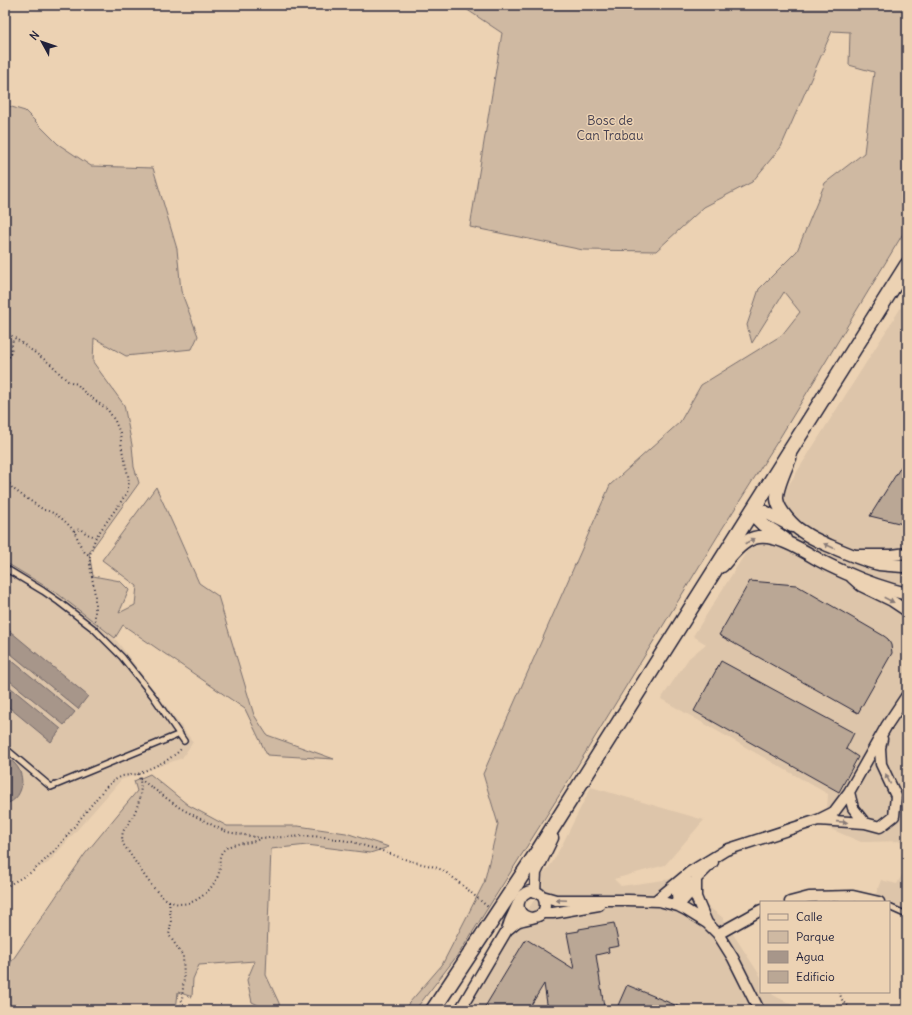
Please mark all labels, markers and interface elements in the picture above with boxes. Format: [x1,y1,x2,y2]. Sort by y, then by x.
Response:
north arrow [22,22,62,62]
text: N [27,28,42,43]
park label: Bosc de Can Trabau [576,112,644,144]
one-way arrow [744,538,756,544]
one-way arrow [824,543,835,549]
one-way arrow [883,597,894,603]
one-way arrow [885,773,891,784]
one-way arrow [836,818,848,825]
one-way arrow [554,897,567,903]
legend [760,901,890,993]
text: Calle [796,909,823,924]
text: Parque [796,929,835,944]
text: Agua [796,949,824,964]
text: Edificio [796,969,835,984]

